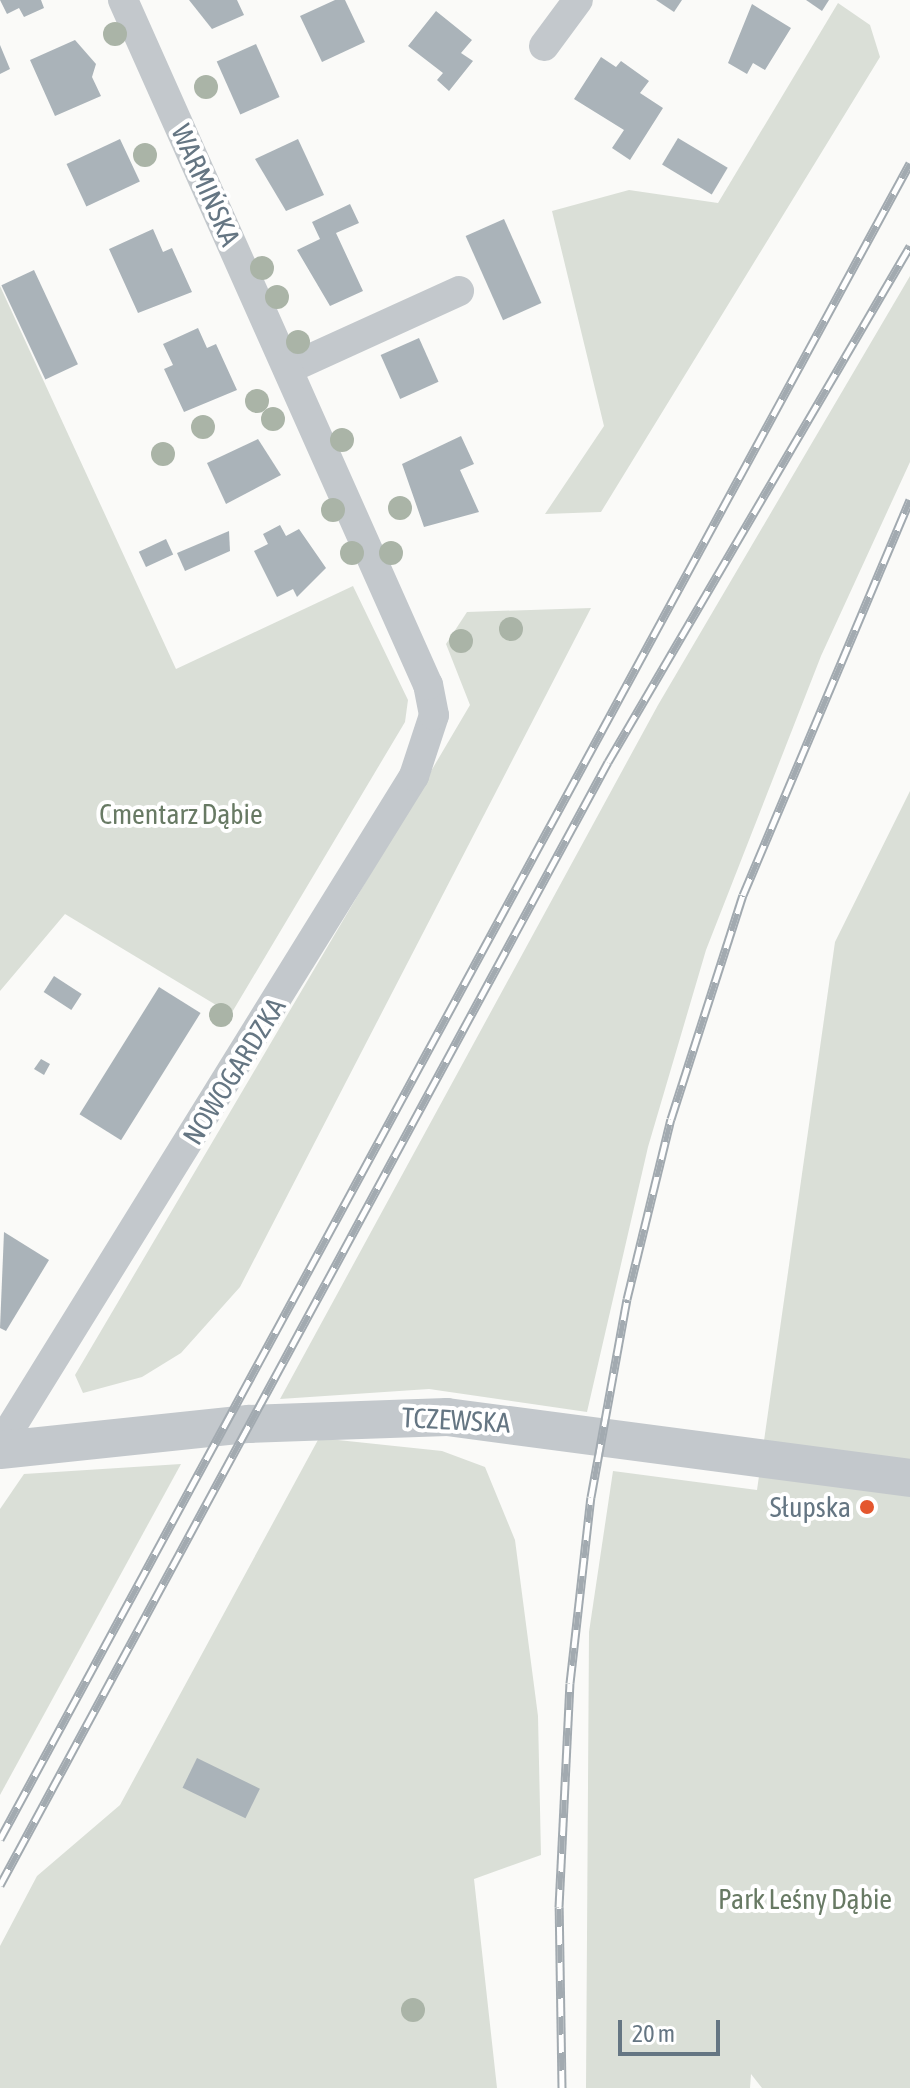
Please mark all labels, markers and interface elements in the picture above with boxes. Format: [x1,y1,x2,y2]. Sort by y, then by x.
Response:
street label: WARMIŃSKA [164,119,248,251]
park label: Cmentarz Dąbie [99,797,263,831]
street label: NOWOGARDZKA [176,991,292,1151]
street label: TCZEWSKA [401,1400,511,1440]
place label: Słupska [770,1490,851,1524]
marker: Słupska [858,1498,876,1516]
park label: Park Leśny Dąbie [718,1882,892,1916]
scale bar [622,2004,724,2054]
text: 20 m [632,2020,675,2047]

